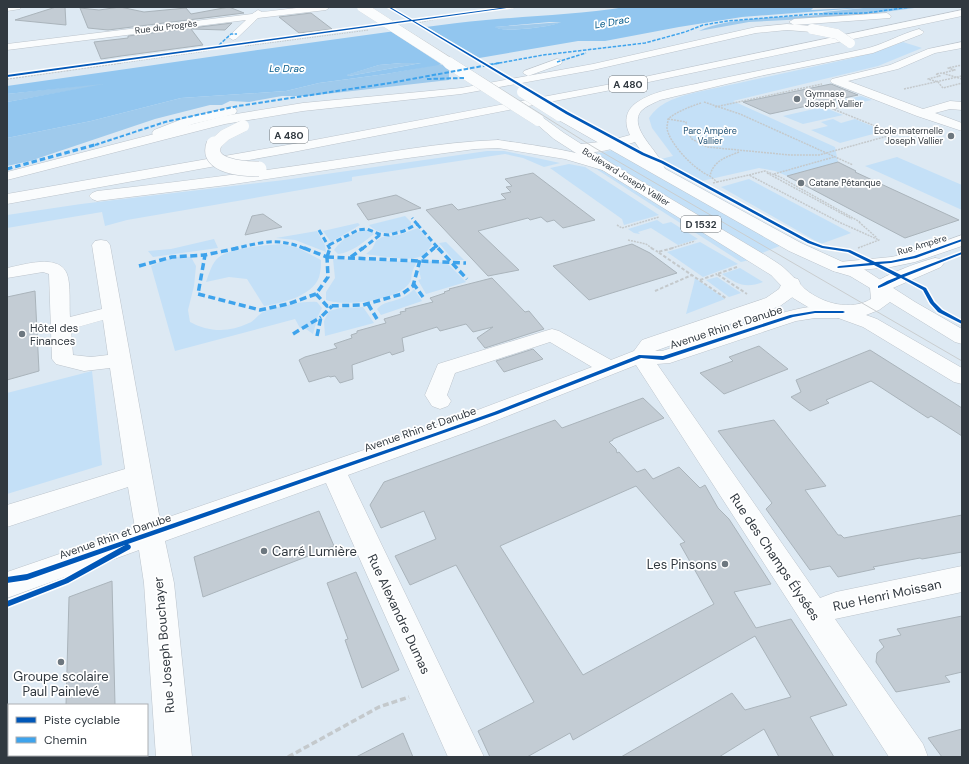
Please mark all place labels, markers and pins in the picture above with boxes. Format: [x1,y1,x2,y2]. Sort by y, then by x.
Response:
place label: Gymnase Joseph Vallier [805,88,863,110]
marker: Gymnase Joseph Vallier [792,94,802,104]
place label: École maternelle Joseph Vallier [874,124,944,147]
marker: École maternelle Joseph Vallier [946,131,956,141]
place label: Catane Pétanque [809,177,881,189]
marker: Catane Pétanque [796,178,806,188]
place label: Hôtel des Finances [30,321,78,348]
marker: Hôtel des Finances [17,329,27,339]
place label: Carré Lumière [272,543,357,560]
marker: Carré Lumière [259,546,269,556]
place label: Les Pinsons [647,556,717,573]
marker: Les Pinsons [720,559,730,569]
marker: Groupe scolaire Paul Painlevé [56,657,66,667]
place label: Groupe scolaire Paul Painlevé [13,668,109,700]

